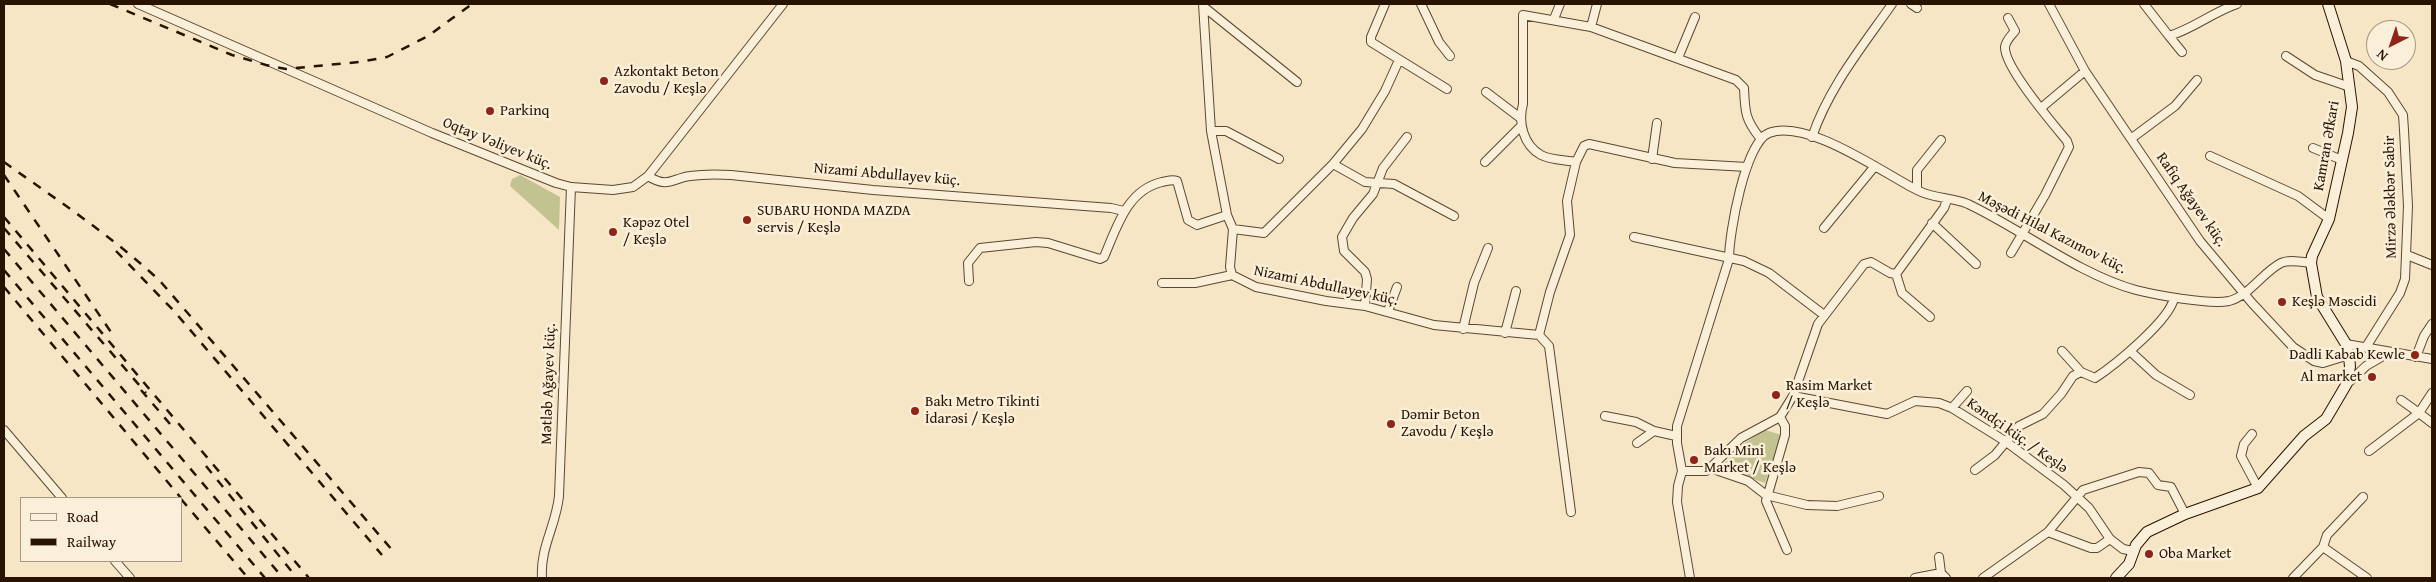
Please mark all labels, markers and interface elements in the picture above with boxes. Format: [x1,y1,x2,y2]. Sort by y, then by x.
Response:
north arrow [2366,20,2416,70]
text: N [2372,45,2392,66]
place label: Azkontakt Beton Zavodu / Keşlə [614,63,719,98]
marker: Azkontakt Beton Zavodu / Keşlə [598,75,610,87]
street label: Kamran Əfkari [2310,99,2344,193]
place label: Parkinq [500,102,549,120]
marker: Parkinq [484,105,496,117]
street label: Oqtay Vəliyev küç. [440,114,554,174]
street label: Mirzə Ələkbər Sabir [2381,135,2401,259]
street label: Rafiq Ağayev küç. [2152,150,2230,250]
street label: Nizami Abdullayev küç. [813,160,961,190]
street label: Məşədi Hilal Kazımov küç. [1975,188,2129,278]
place label: SUBARU HONDA MAZDA servis / Keşlə [757,202,911,237]
place label: Kəpəz Otel / Keşlə [623,214,689,249]
marker: SUBARU HONDA MAZDA servis / Keşlə [741,214,753,226]
marker: Kəpəz Otel / Keşlə [607,226,619,238]
street label: Nizami Abdullayev küç. [1252,262,1400,310]
place label: Keşlə Məscidi [2292,293,2377,311]
marker: Keşlə Məscidi [2276,296,2288,308]
street label: Mətləb Ağayev küç. [538,323,560,445]
place label: Dadli Kabab Kewle [2289,346,2405,364]
marker: Dadli Kabab Kewle [2409,349,2421,361]
place label: Al market [2300,368,2362,386]
marker: Al market [2366,371,2378,383]
place label: Rasim Market / Keşlə [1786,377,1873,412]
marker: Rasim Market / Keşlə [1770,389,1782,401]
place label: Bakı Metro Tikinti İdarəsi / Keşlə [925,393,1040,428]
street label: Kəndçi küç. / Keşlə [1963,394,2071,478]
marker: Bakı Metro Tikinti İdarəsi / Keşlə [909,405,921,417]
place label: Dəmir Beton Zavodu / Keşlə [1401,406,1493,441]
marker: Dəmir Beton Zavodu / Keşlə [1385,418,1397,430]
place label: Bakı Mini Market / Keşlə [1704,442,1796,477]
marker: Bakı Mini Market / Keşlə [1688,454,1700,466]
legend [20,497,182,562]
text: Road [67,506,98,527]
text: Railway [67,531,116,552]
place label: Oba Market [2159,545,2231,563]
marker: Oba Market [2143,548,2155,560]

